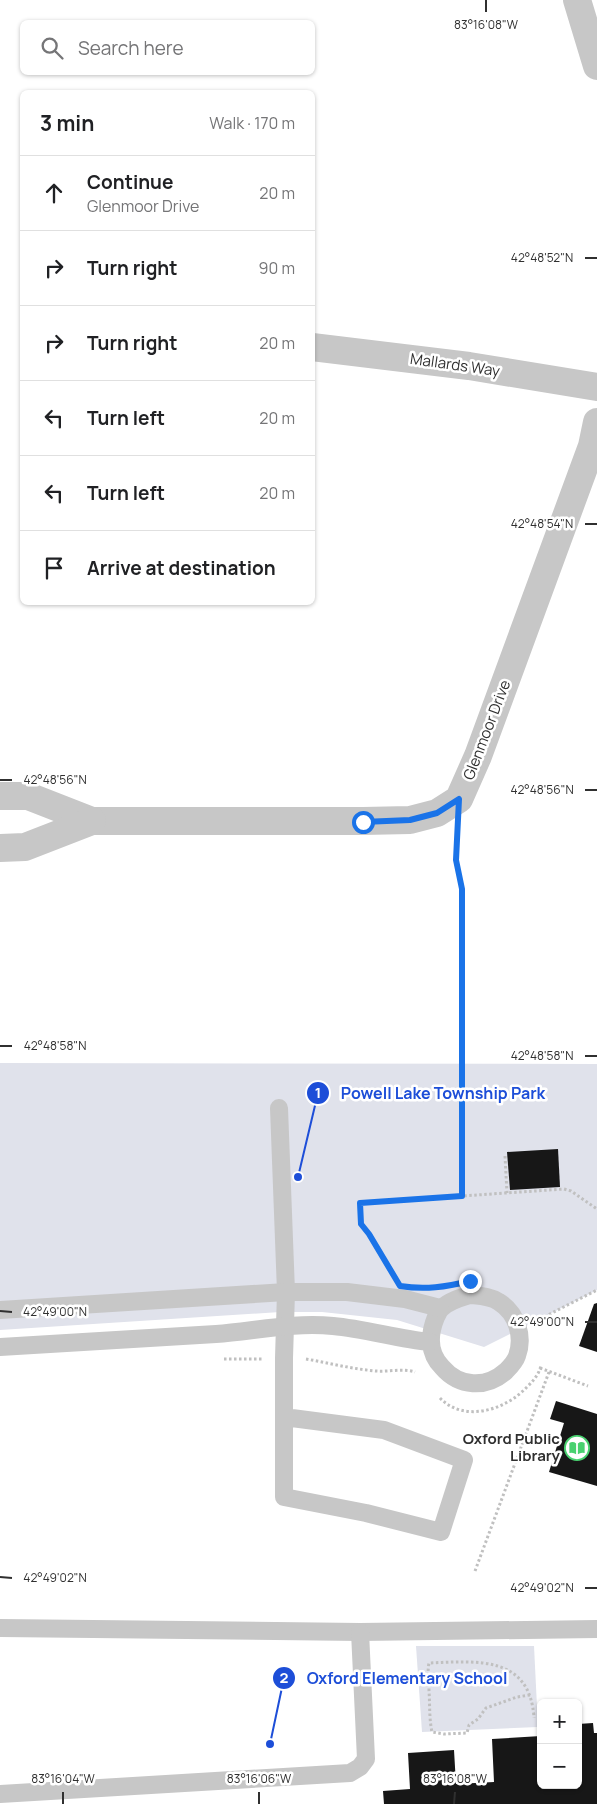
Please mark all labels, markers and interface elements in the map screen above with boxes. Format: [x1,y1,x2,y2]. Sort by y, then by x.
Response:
text: 83°16'08"W [454,16,519,33]
search box [20,20,315,75]
icon: search [38,34,66,62]
text: Search here [78,35,184,61]
text: 3 min [40,109,94,137]
text: Walk · 170 m [209,112,295,134]
text: Continue [87,169,173,195]
icon: ahead [40,179,68,207]
text: 20 m [259,182,295,204]
text: Glenmoor Drive [87,195,199,217]
text: 42°48'52"N [511,249,573,266]
icon: right [40,254,68,282]
text: Turn right [87,255,177,281]
text: 90 m [259,257,295,279]
icon: right [40,329,68,357]
text: Turn right [87,330,177,356]
text: 20 m [259,332,295,354]
street label: Mallards Way [409,348,501,381]
icon: left [40,404,68,432]
text: Turn left [87,405,165,431]
text: 20 m [259,407,295,429]
icon: left [40,479,68,507]
text: Turn left [87,480,165,506]
text: 20 m [259,482,295,504]
text: 42°48'54"N [511,515,573,532]
icon: arrive [40,554,68,582]
text: Arrive at destination [87,555,276,581]
street label: Glenmoor Drive [458,677,515,783]
text: 42°48'56"N [23,771,87,788]
text: 42°48'56"N [510,781,574,798]
route start [352,811,375,834]
text: 42°48'58"N [24,1037,86,1054]
text: 42°48'58"N [511,1047,573,1064]
callout: Powell Lake Township Park [306,1078,555,1109]
text: 1 [315,1082,321,1103]
text: Powell Lake Township Park [341,1082,546,1104]
route end [459,1270,482,1293]
text: 42°49'00"N [23,1303,87,1320]
text: 42°49'00"N [510,1313,574,1330]
place label: Oxford Public Library [463,1428,561,1466]
library icon: Oxford Public Library [564,1435,590,1461]
text: 42°49'02"N [23,1569,87,1586]
text: 42°49'02"N [510,1579,574,1596]
callout: Oxford Elementary School [272,1662,518,1693]
text: 2 [280,1667,289,1688]
text: Oxford Elementary School [307,1667,507,1689]
map controls [537,1699,582,1789]
button: + [537,1699,582,1744]
button: − [537,1744,582,1789]
text: 83°16'04"W [31,1770,96,1787]
text: 83°16'06"W [227,1770,292,1787]
text: 83°16'08"W [423,1770,488,1787]

